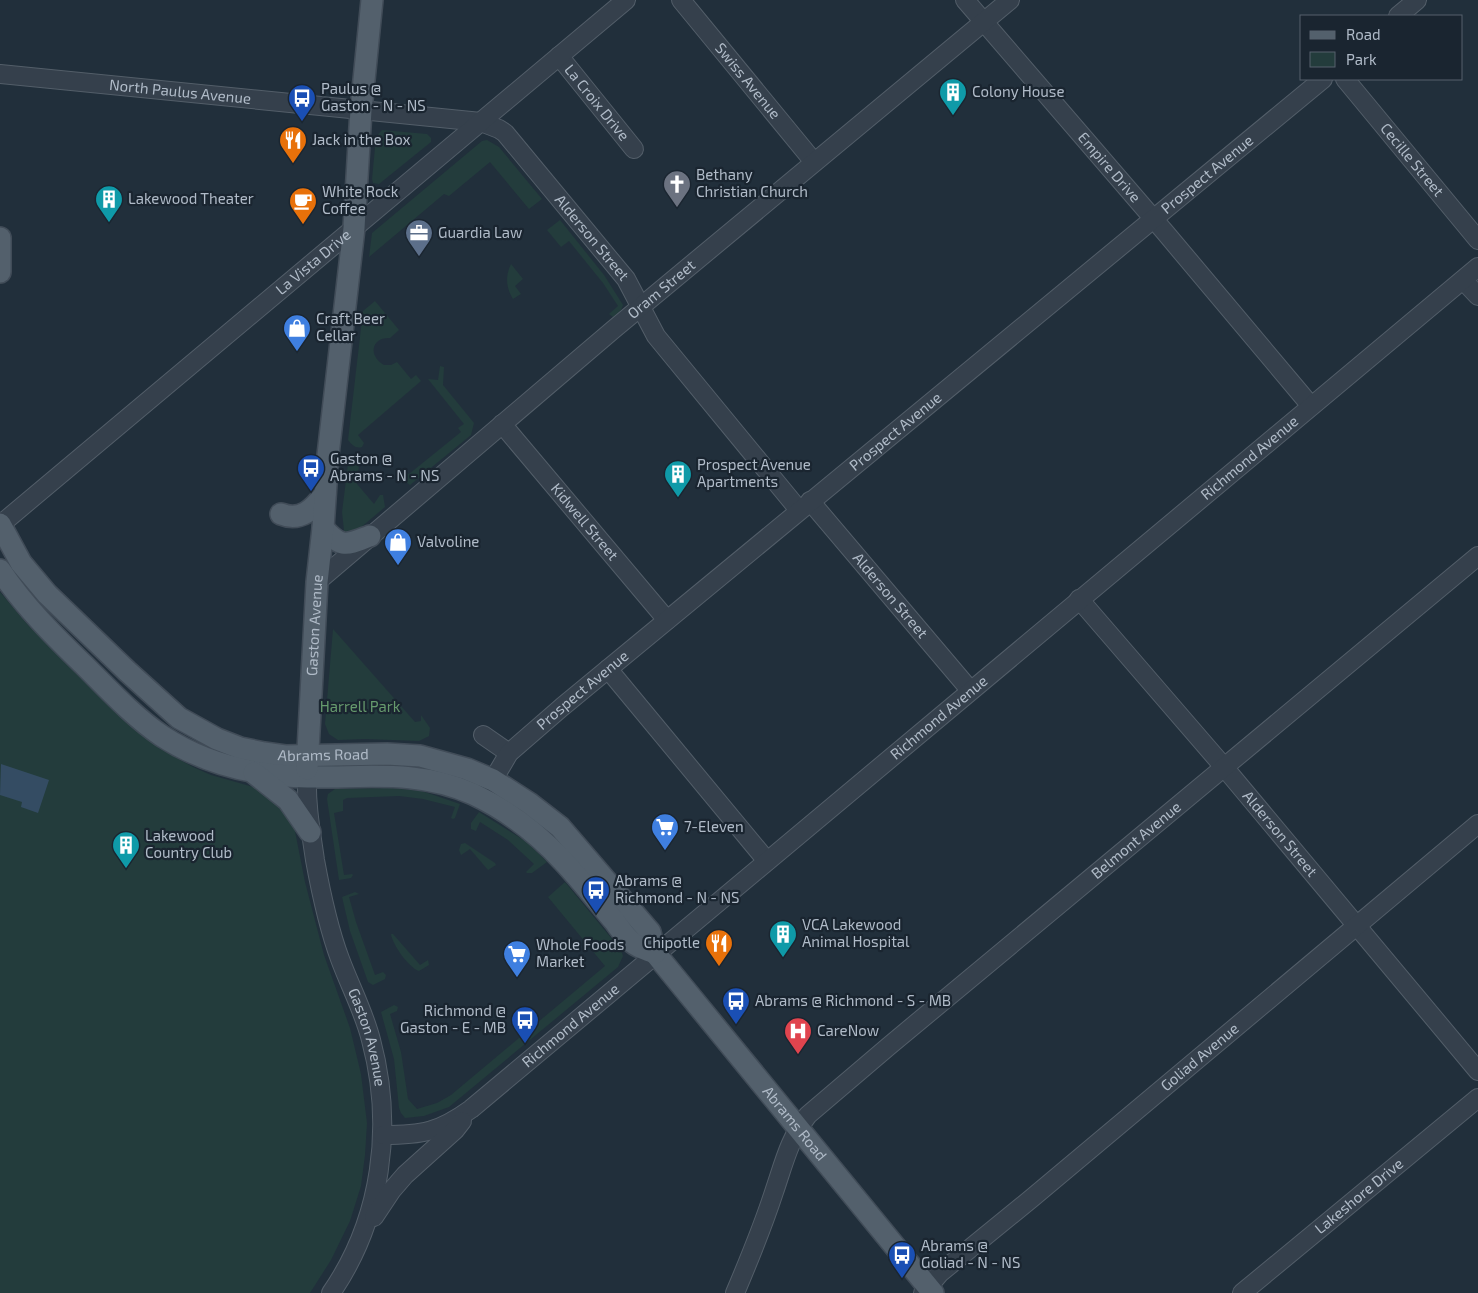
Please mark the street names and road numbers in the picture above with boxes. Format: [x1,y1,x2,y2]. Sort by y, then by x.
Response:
street label: Swiss Avenue [712,39,785,122]
street label: La Croix Drive [561,60,634,144]
street label: North Paulus Avenue [108,75,252,107]
street label: Cecille Street [1377,119,1448,200]
street label: Empire Drive [1075,128,1145,206]
street label: Prospect Avenue [1157,131,1256,217]
street label: Alderson Street [552,190,634,284]
street label: La Vista Drive [272,225,354,298]
street label: Oram Street [623,255,699,322]
street label: Prospect Avenue [845,388,945,474]
street label: Richmond Avenue [1197,411,1301,503]
street label: Kidwell Street [548,479,623,564]
street label: Alderson Street [850,549,932,642]
street label: Gaston Avenue [302,573,326,676]
street label: Prospect Avenue [532,646,632,733]
street label: Richmond Avenue [886,671,991,763]
street label: Abrams Road [277,744,369,764]
street label: Alderson Street [1240,787,1322,880]
street label: Belmont Avenue [1087,797,1184,882]
street label: Richmond Avenue [518,979,622,1071]
street label: Gaston Avenue [345,985,390,1087]
street label: Goliad Avenue [1157,1019,1242,1094]
street label: Abrams Road [760,1082,831,1164]
street label: Lakeshore Drive [1311,1154,1406,1237]

